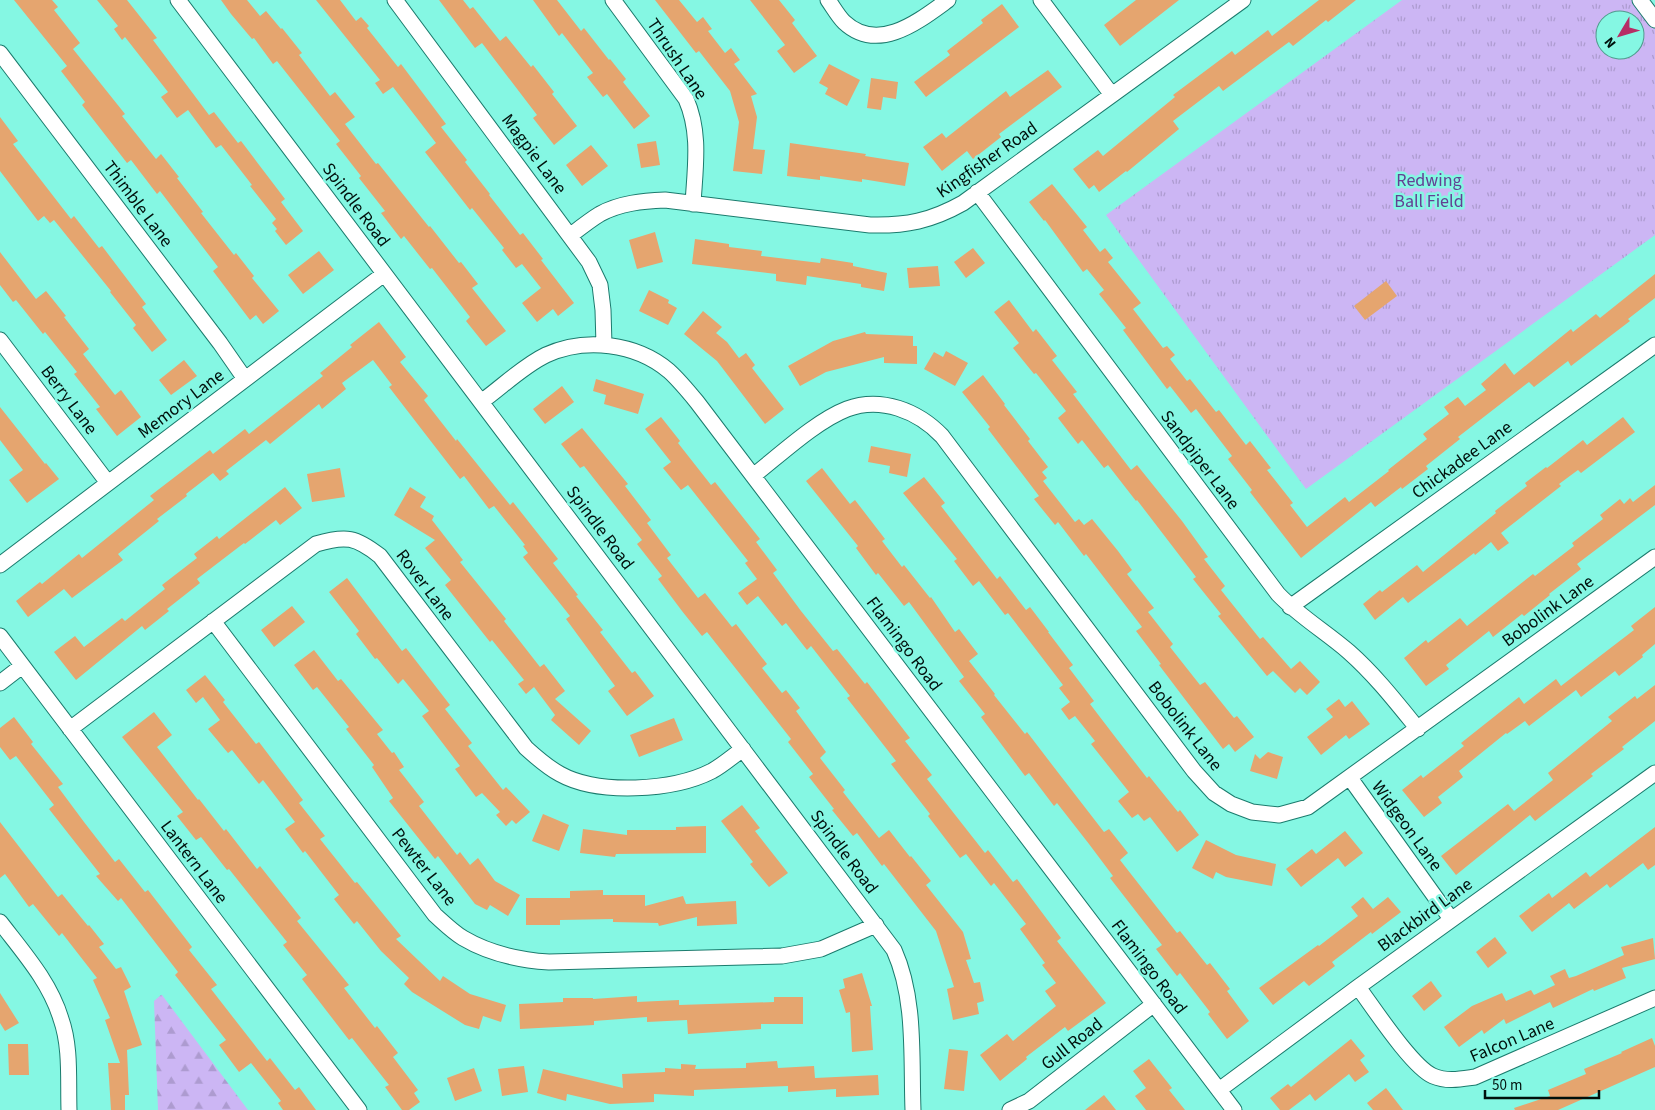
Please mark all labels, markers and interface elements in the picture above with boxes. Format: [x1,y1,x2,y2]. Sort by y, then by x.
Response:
north arrow [1595,10,1645,60]
street label: Thrush Lane [641,13,713,105]
text: N [1600,33,1621,52]
street label: Magpie Lane [495,109,573,199]
street label: Kingfisher Road [931,116,1043,204]
street label: Thimble Lane [97,156,179,252]
street label: Spindle Road [316,158,396,252]
park label: Redwing Ball Field [1394,168,1464,214]
street label: Berry Lane [35,360,103,440]
street label: Memory Lane [133,363,229,445]
street label: Sandpiper Lane [1154,405,1246,515]
street label: Chickadee Lane [1407,415,1517,505]
street label: Spindle Road [560,481,640,575]
street label: Rover Lane [390,544,460,626]
street label: Bobolink Lane [1497,569,1599,653]
street label: Flamingo Road [860,592,948,696]
street label: Bobolink Lane [1142,676,1228,776]
street label: Widgeon Lane [1366,776,1448,876]
street label: Spindle Road [804,805,884,899]
street label: Lantern Lane [154,815,234,909]
street label: Pewter Lane [386,823,462,911]
street label: Blackbird Lane [1372,872,1478,958]
street label: Flamingo Road [1105,915,1193,1019]
street label: Falcon Lane [1466,1011,1558,1069]
street label: Gull Road [1036,1012,1108,1076]
scale bar [1485,1068,1599,1100]
text: 50 m [1492,1075,1522,1096]

